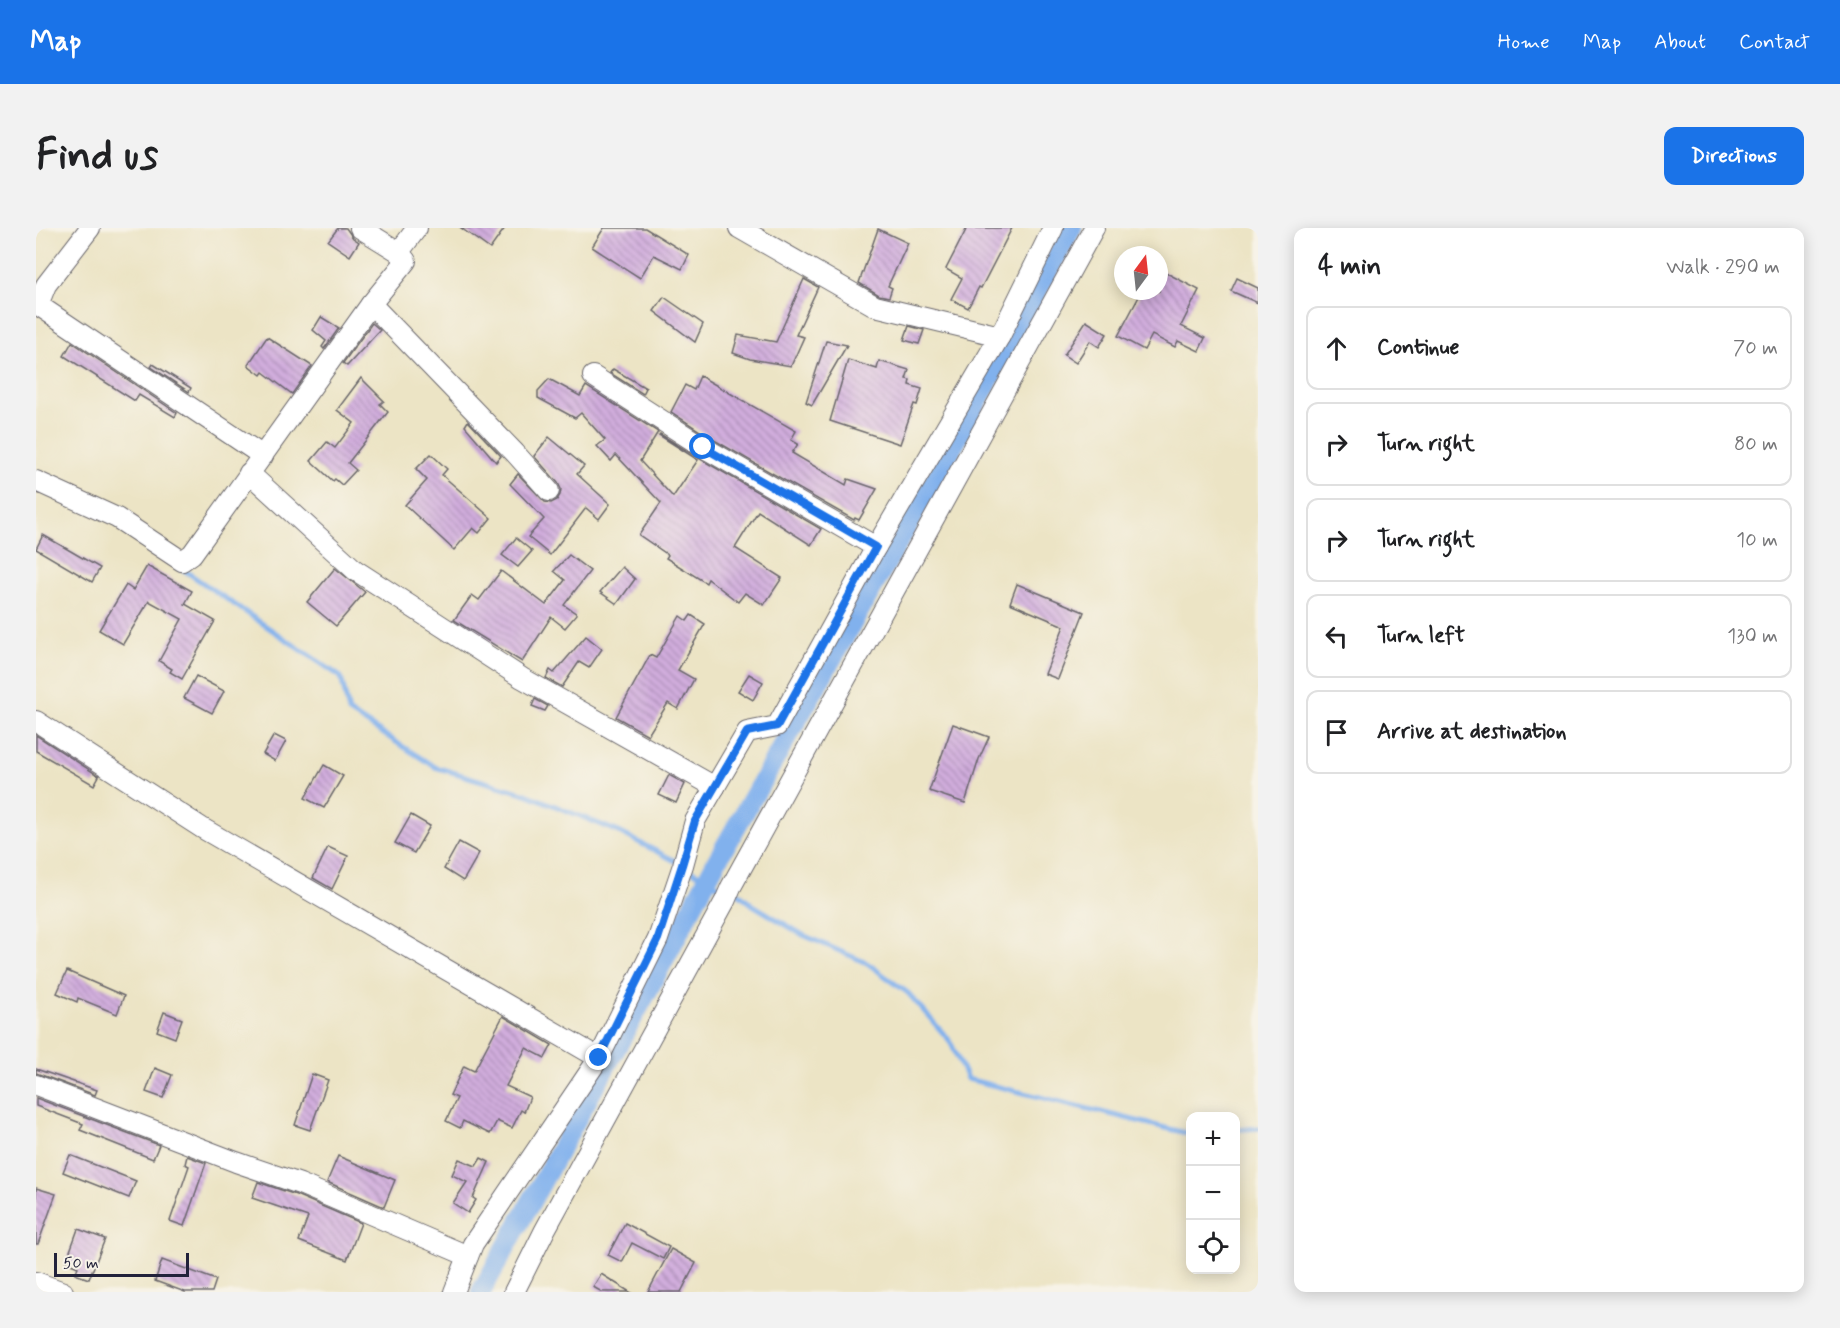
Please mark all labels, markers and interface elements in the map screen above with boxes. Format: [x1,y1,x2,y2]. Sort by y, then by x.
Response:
text: Map [30,24,81,61]
text: Home [1498,28,1550,56]
text: Map [1583,28,1621,56]
text: About [1654,28,1706,56]
text: Contact [1739,28,1810,56]
button: Directions [1664,127,1804,185]
text: Find us [36,129,158,184]
north arrow [1114,246,1168,300]
text: 4 min [1318,250,1381,284]
text: Walk · 290 m [1666,254,1780,281]
icon: ahead [1320,332,1353,365]
text: Continue [1377,334,1459,362]
text: 70 m [1733,335,1778,362]
icon: right [1320,428,1353,461]
text: Turn right [1377,430,1475,458]
text: 80 m [1734,431,1778,458]
route start [689,433,715,459]
icon: right [1320,524,1353,557]
text: Turn right [1377,526,1475,554]
text: 10 m [1736,527,1778,554]
icon: left [1320,620,1353,653]
text: Turn left [1377,622,1465,650]
text: 130 m [1727,623,1778,650]
icon: arrive [1320,716,1353,749]
text: Arrive at destination [1377,718,1567,746]
route end [585,1044,611,1070]
map controls [1186,1112,1240,1274]
button: + [1186,1112,1240,1166]
button: − [1186,1166,1240,1220]
button: locate [1186,1220,1240,1274]
scale bar [54,1250,189,1278]
text: 50 m [63,1253,99,1274]

